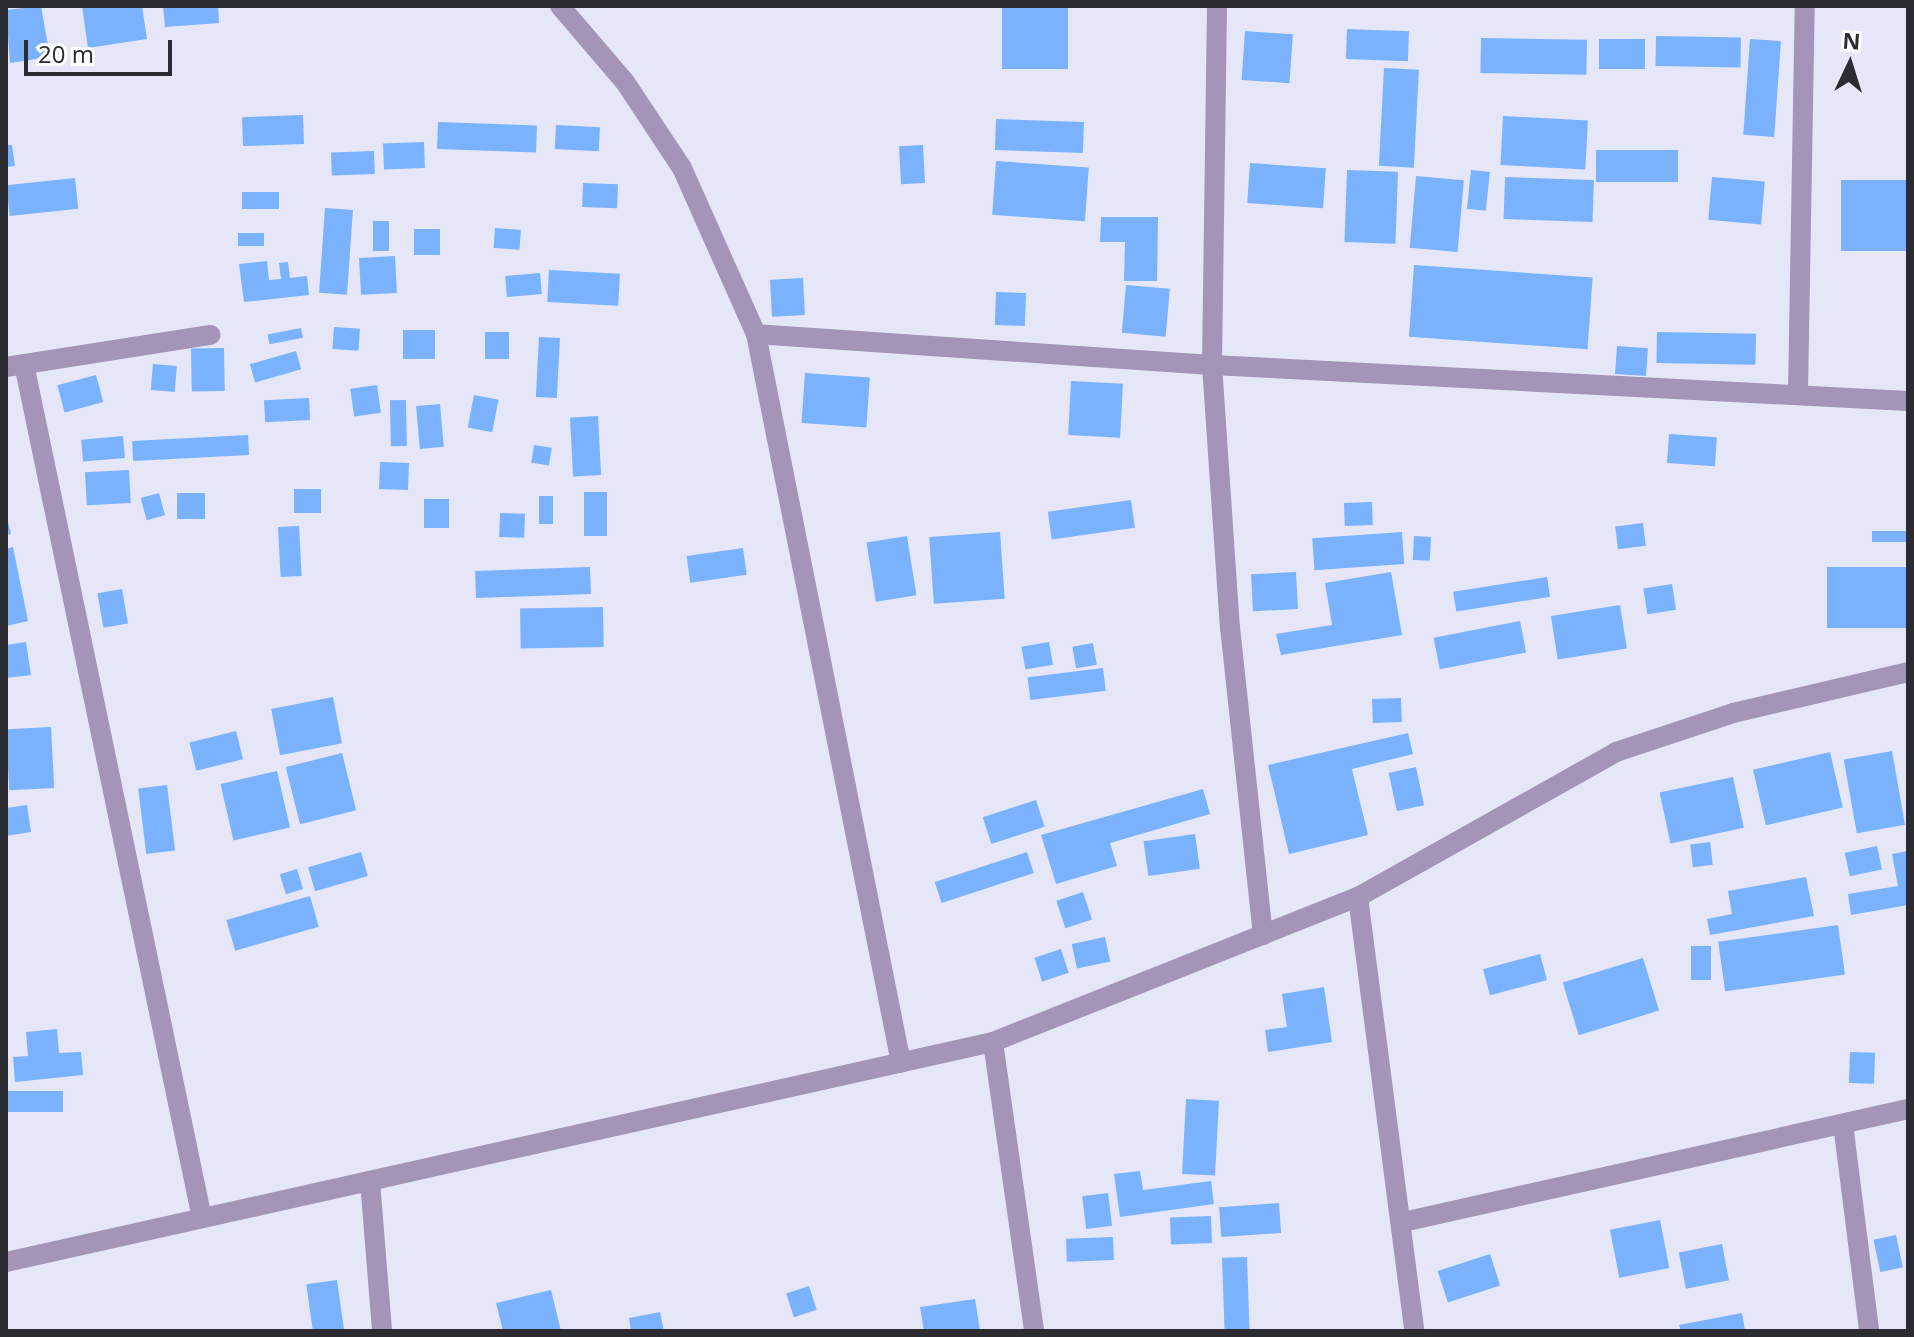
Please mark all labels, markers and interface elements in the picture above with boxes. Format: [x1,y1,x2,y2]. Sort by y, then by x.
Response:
scale bar [28,24,176,74]
north arrow [1810,24,1890,104]
text: N [1842,24,1862,56]
text: 20 m [38,37,94,70]

